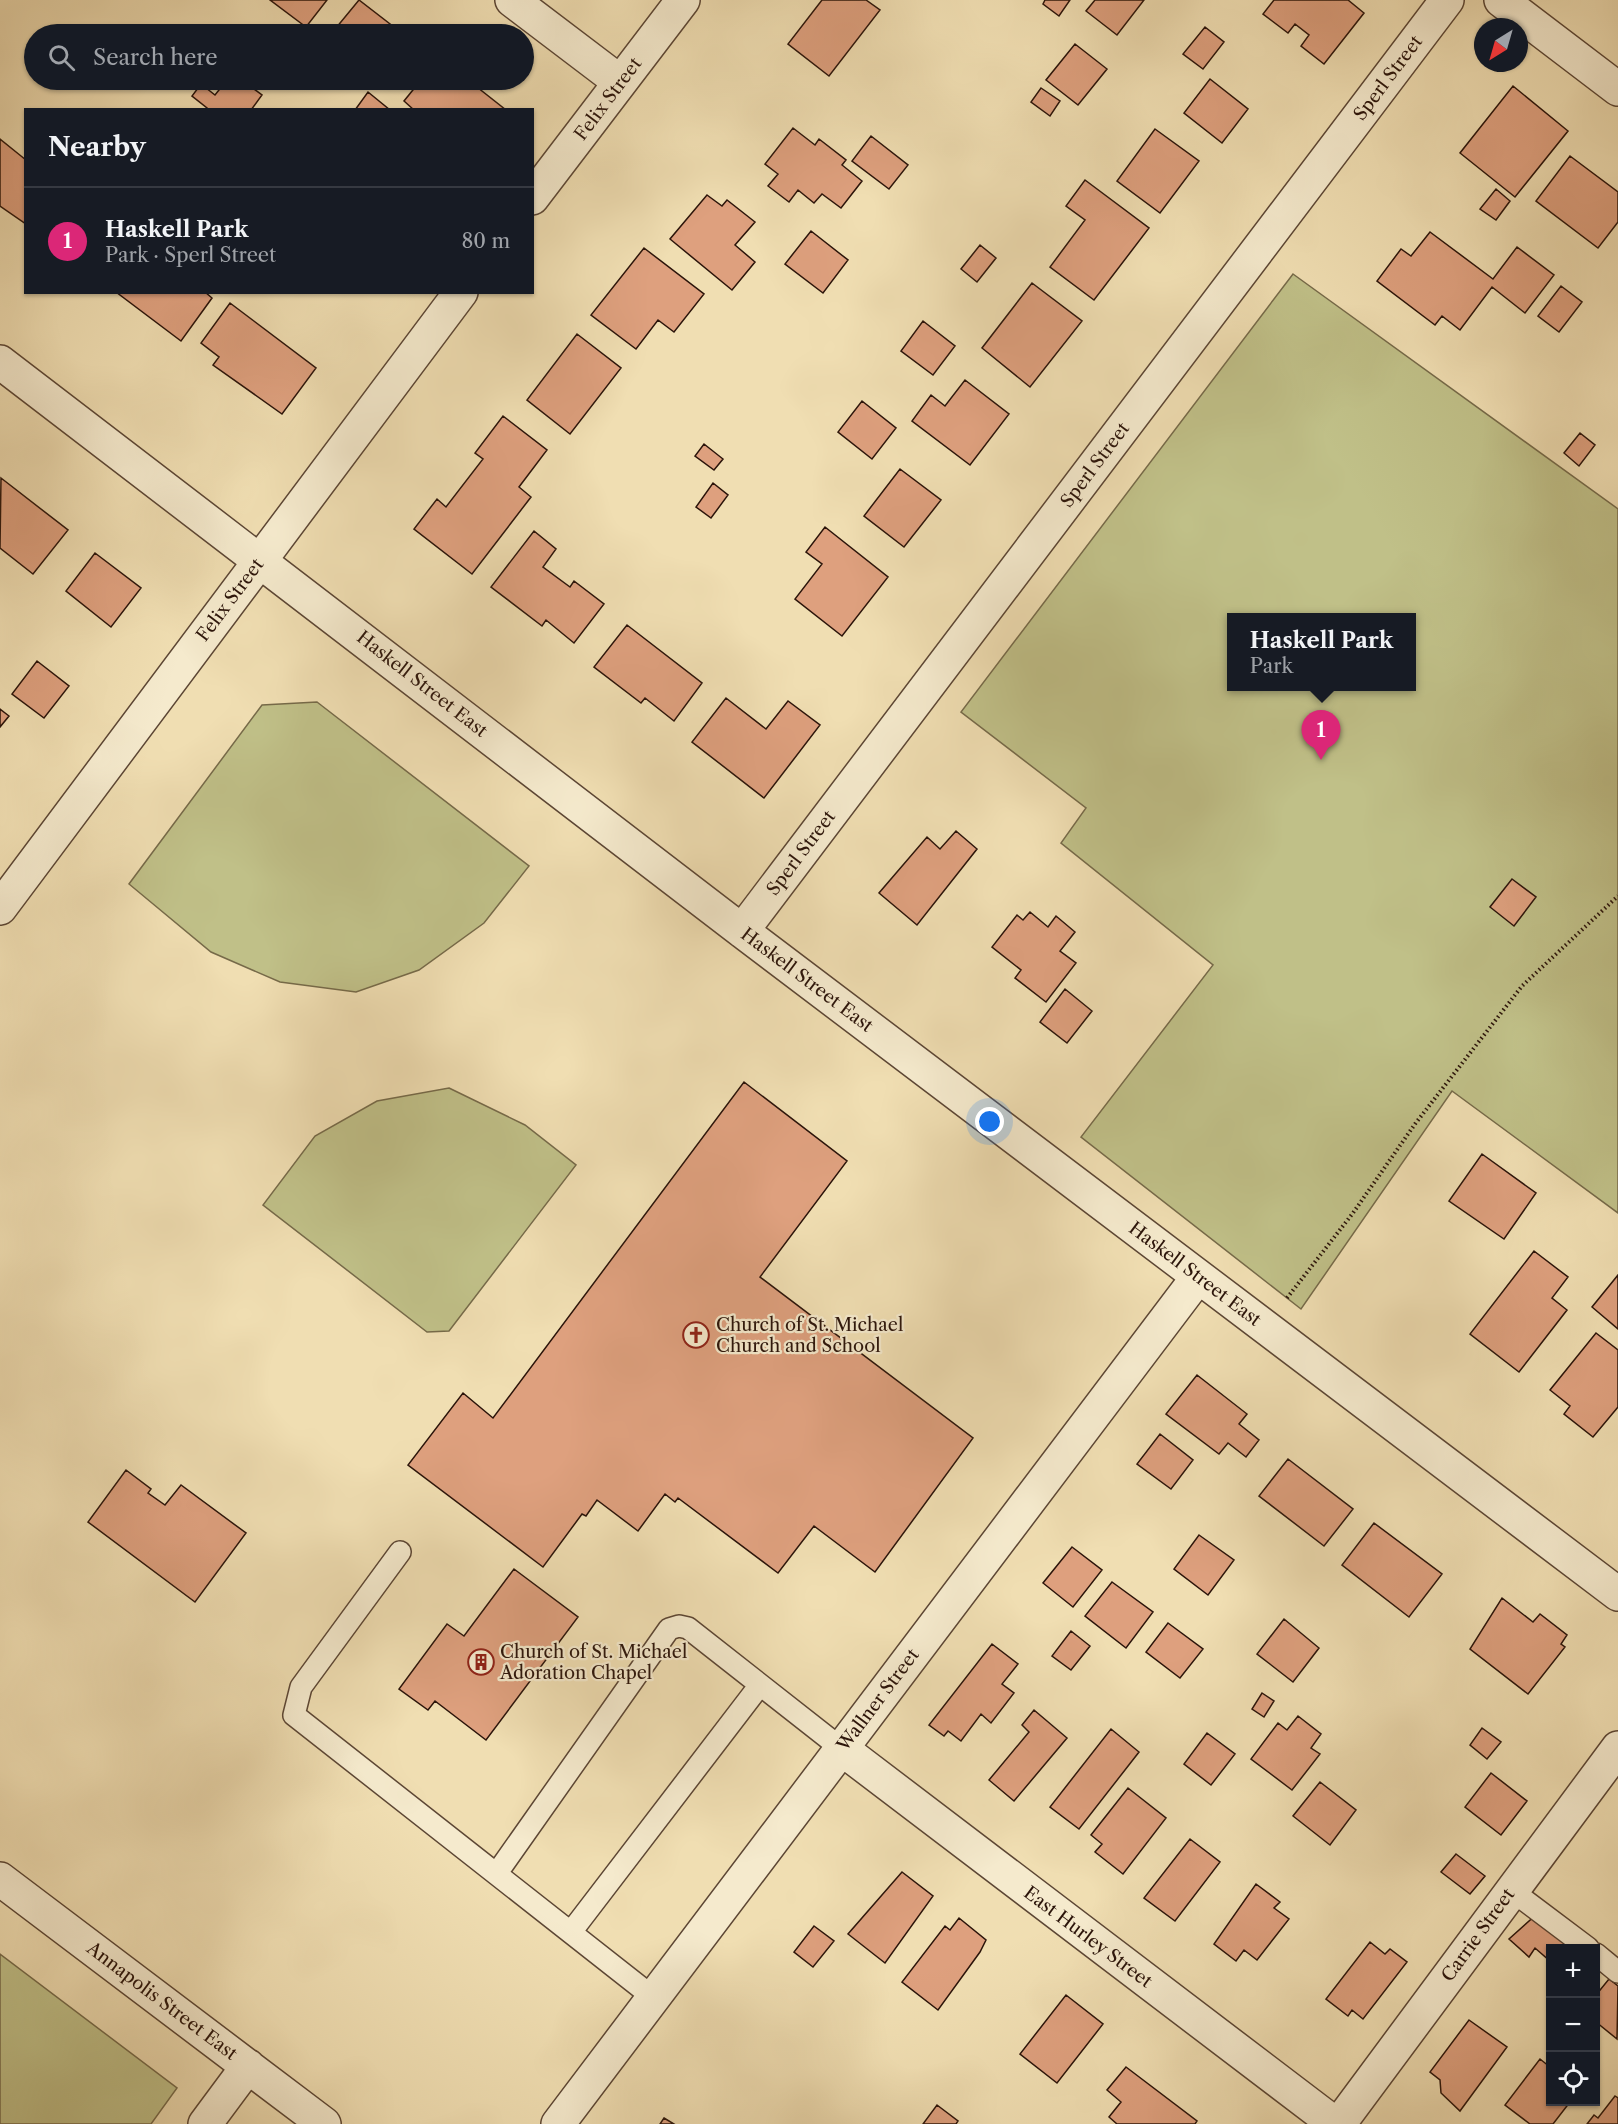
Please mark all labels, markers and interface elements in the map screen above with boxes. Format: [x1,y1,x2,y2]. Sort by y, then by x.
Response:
north arrow [1474,18,1528,72]
search box [24,24,534,90]
street label: Sperl Street [1349,31,1427,125]
icon: search [45,41,78,74]
text: Search here [93,44,218,71]
street label: Felix Street [570,53,647,145]
text: Nearby [48,131,146,163]
text: Haskell Park [105,216,249,243]
text: 1 [63,229,72,253]
text: 80 m [462,229,510,253]
text: Park · Sperl Street [105,243,276,267]
street label: Sperl Street [1056,418,1134,512]
street label: Felix Street [192,554,269,646]
popup [1227,613,1416,691]
street label: Haskell Street East [352,626,492,742]
text: Haskell Park [1250,627,1393,654]
text: Park [1250,654,1293,678]
pin: 1 [1302,710,1340,760]
street label: Sperl Street [762,806,840,900]
street label: Haskell Street East [737,923,878,1037]
your location [975,1107,1004,1136]
street label: Haskell Street East [1125,1217,1266,1331]
place label: Church of St. Michael Church and School [716,1314,903,1357]
church icon: Church of St. Michael Church and School [681,1320,711,1350]
place label: Church of St. Michael Adoration Chapel [499,1641,687,1684]
street label: Wallner Street [832,1644,924,1756]
building icon: Church of St. Michael Adoration Chapel [466,1647,496,1677]
street label: East Hurley Street [1020,1882,1157,1993]
street label: Carrie Street [1437,1884,1520,1986]
street label: Annapolis Street East [82,1937,242,2065]
map controls [1546,1944,1600,2106]
button: + [1546,1944,1600,1998]
button: − [1546,1998,1600,2052]
button: locate [1546,2052,1600,2106]

